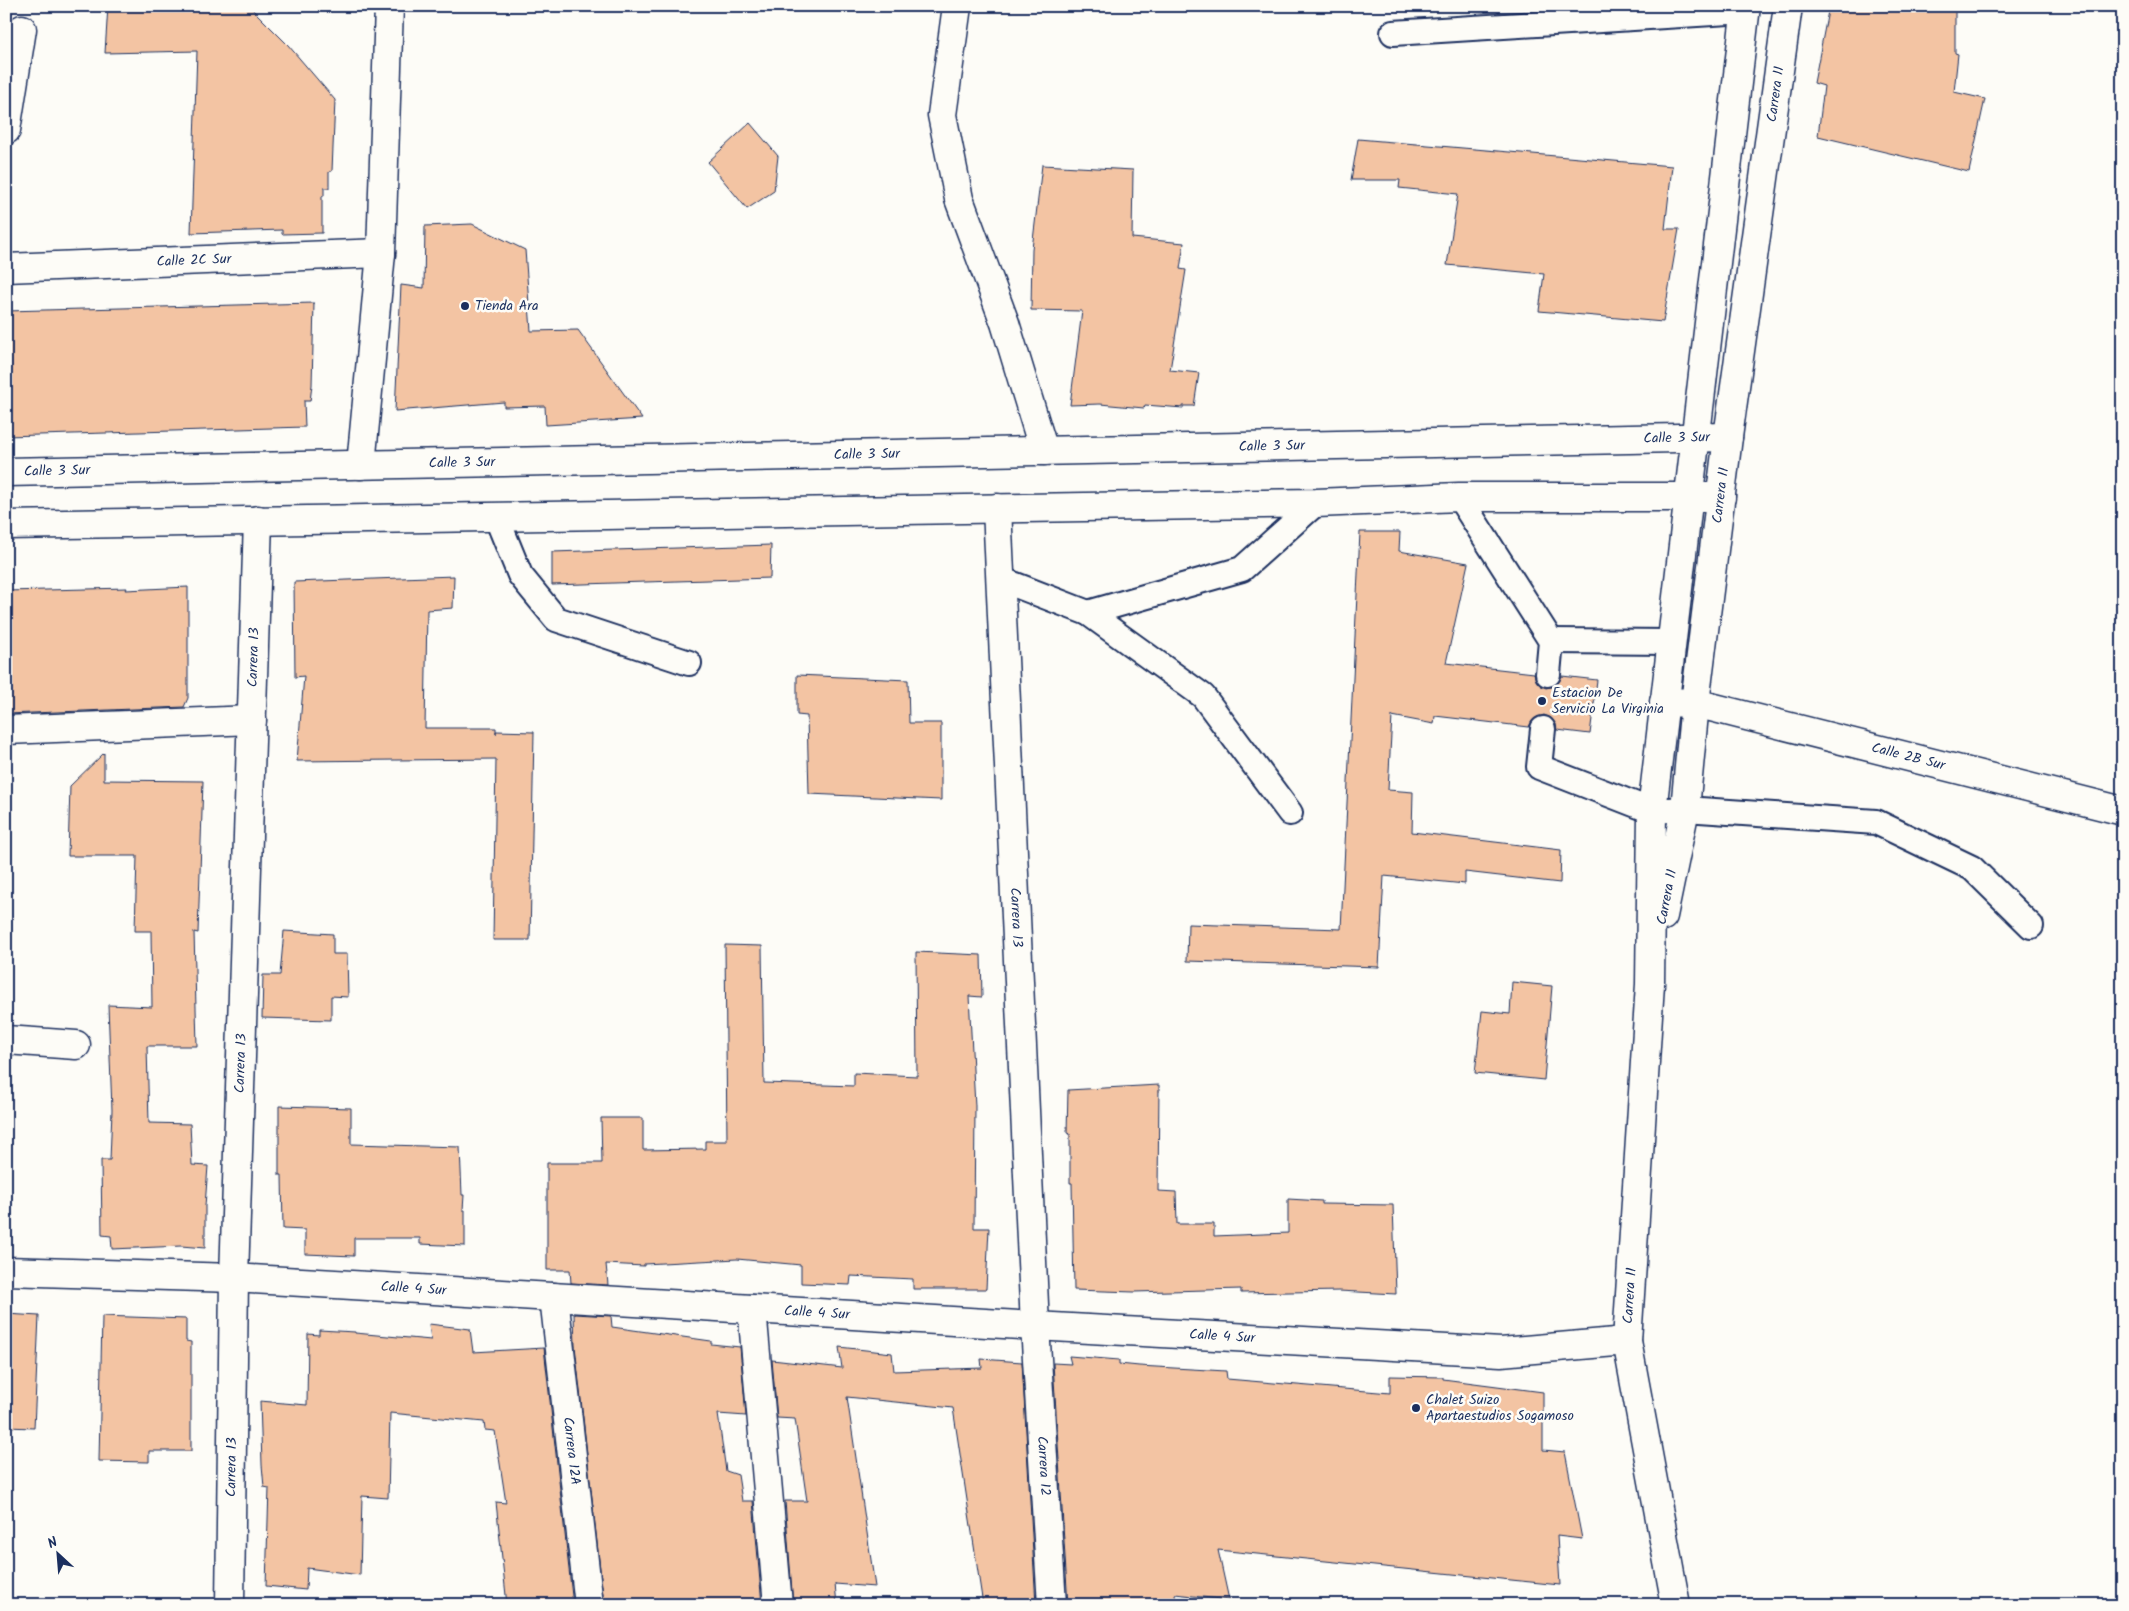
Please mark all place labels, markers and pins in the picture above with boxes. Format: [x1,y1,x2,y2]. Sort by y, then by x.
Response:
place label: Tienda Ara [475,295,538,317]
marker: Tienda Ara [459,300,471,312]
place label: Estacion De Servicio La Virginia [1552,682,1664,720]
marker: Estacion De Servicio La Virginia [1536,695,1548,707]
place label: Chalet Suizo Apartaestudios Sogamoso [1426,1389,1574,1427]
marker: Chalet Suizo Apartaestudios Sogamoso [1410,1402,1422,1414]

